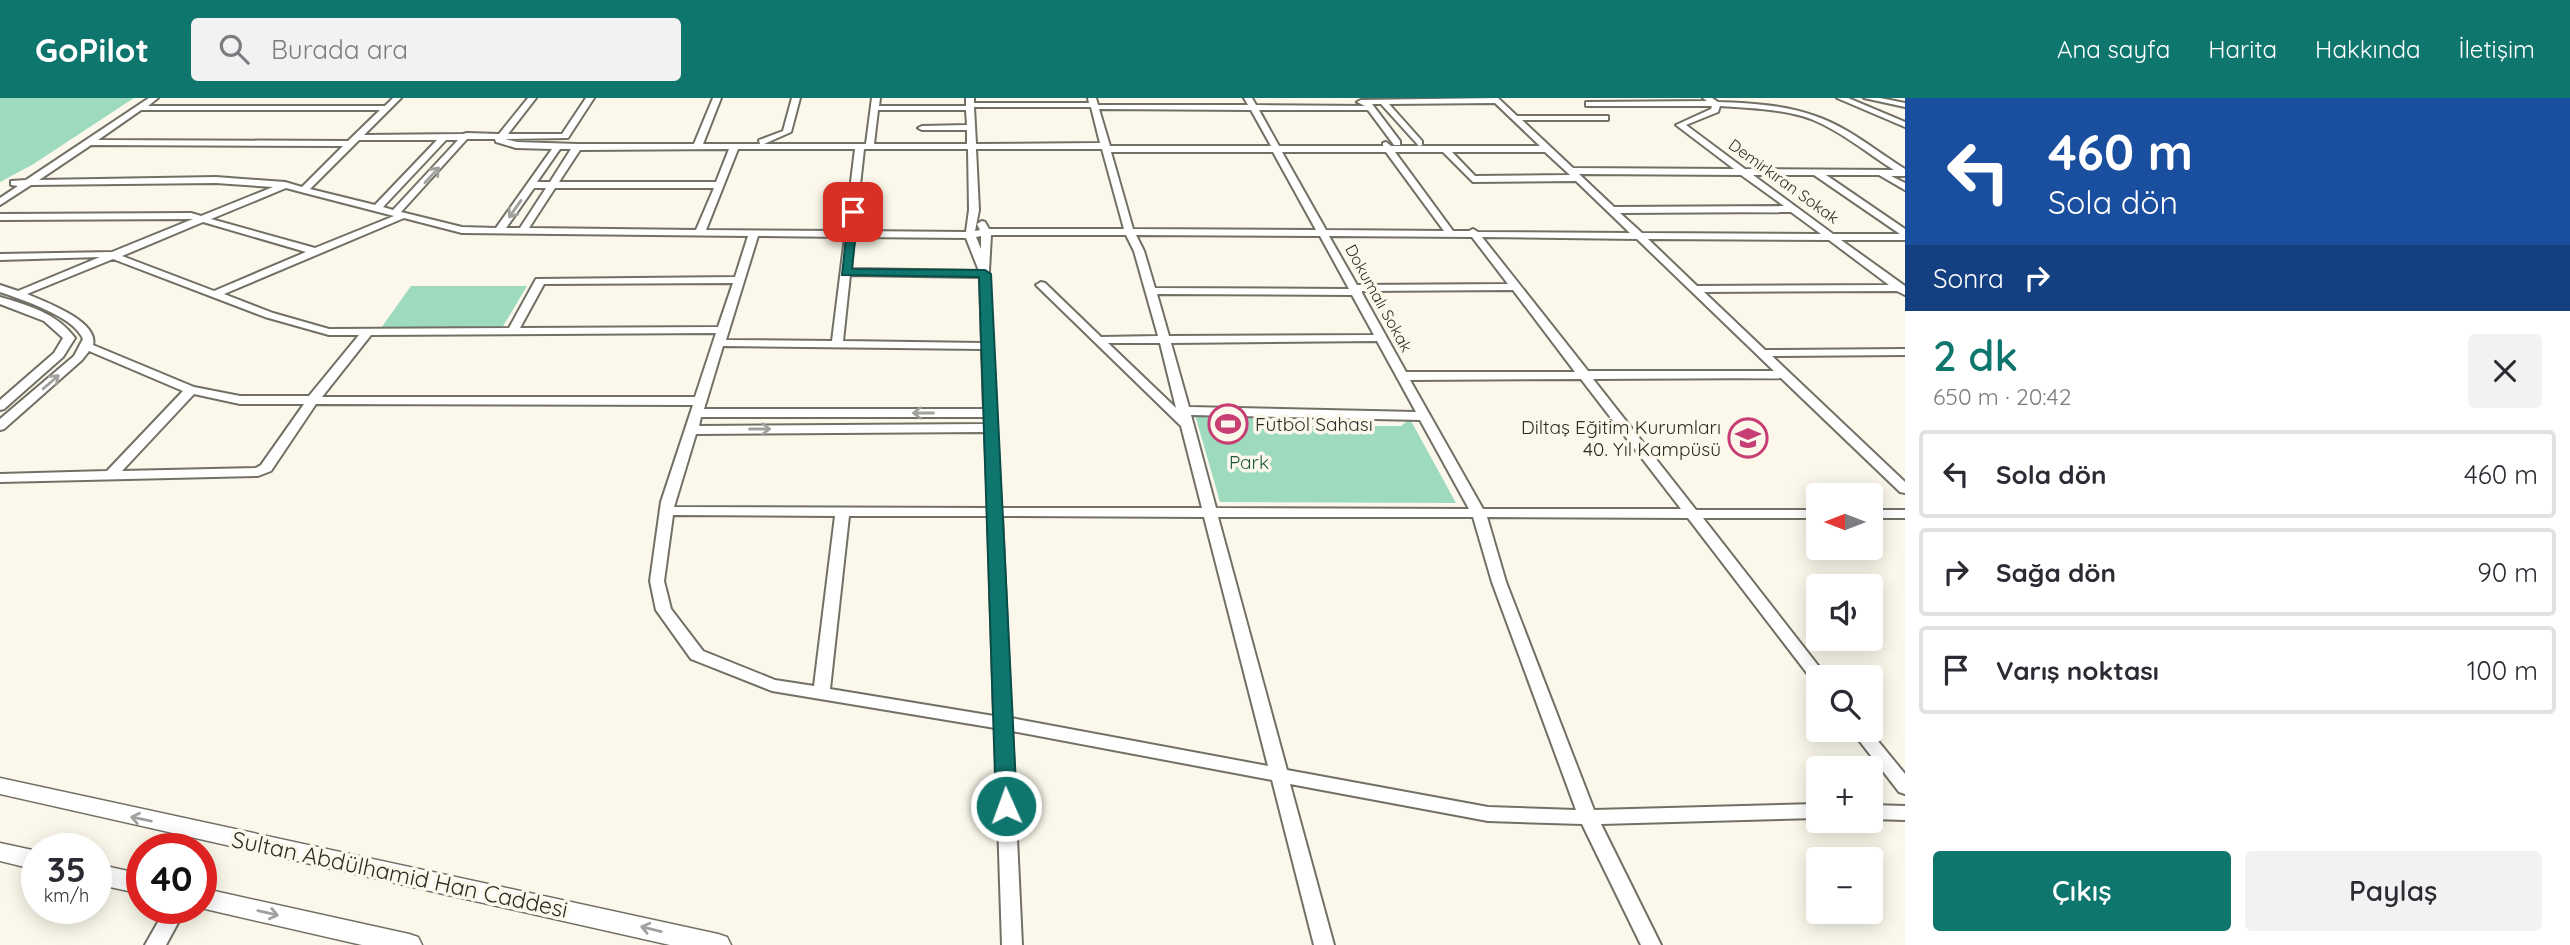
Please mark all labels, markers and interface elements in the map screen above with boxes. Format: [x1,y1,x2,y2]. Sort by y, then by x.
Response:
search box [191,18,681,81]
text: GoPilot [35,29,149,70]
icon: search [215,30,253,68]
text: Burada ara [271,33,408,66]
text: Ana sayfa [2057,34,2170,64]
text: Harita [2208,34,2277,64]
text: Hakkında [2315,34,2421,64]
text: İletişim [2459,34,2535,64]
text: 460 m [2048,121,2193,182]
icon: left [1933,126,2024,217]
street label: Demirkıran Sokak [1725,134,1843,228]
one-way arrow [423,167,440,184]
pin [823,182,883,242]
text: Sola dön [2048,182,2178,222]
icon: arrive [834,193,872,231]
one-way arrow [508,199,522,218]
street label: Dokumalı Sokak [1341,241,1417,355]
icon: right [2018,259,2056,297]
text: Sonra [1933,262,2004,295]
text: 2 dk [1933,329,2018,382]
button: close [2468,334,2542,408]
one-way arrow [42,374,60,390]
text: 650 m · 20:42 [1933,382,2071,411]
sports icon: Futbol Sahası [1207,403,1249,445]
one-way arrow [911,406,934,420]
place label: Futbol Sahası [1255,412,1373,436]
place label: Diltaş Eğitim Kurumları 40. Yıl Kampüsü [1521,415,1721,461]
school or university icon: Diltaş Eğitim Kurumları 40. Yıl Kampüsü [1727,417,1769,459]
one-way arrow [748,422,771,436]
park label: Park [1229,450,1269,474]
icon: left [1937,455,1975,493]
text: Sola dön [1996,458,2106,491]
text: 460 m [2464,458,2538,491]
north arrow [1806,483,1883,560]
map controls [1806,483,1883,924]
icon: right [1937,553,1975,591]
text: Sağa dön [1996,556,2116,589]
text: 90 m [2477,556,2538,589]
button: sound [1806,574,1883,651]
icon: arrive [1937,651,1975,689]
text: Varış noktası [1996,654,2159,687]
text: 100 m [2467,654,2538,687]
button: search [1806,665,1883,742]
button: + [1806,756,1883,833]
position arrow [969,769,1043,843]
one-way arrow [131,812,153,825]
street label: Sultan Abdülhamid Han Caddesi [229,824,571,924]
speed limit sign: 40 [126,833,217,924]
text: 35 [47,847,86,891]
button: − [1806,847,1883,924]
button: Çıkış [1933,851,2231,931]
button: Paylaş [2245,851,2542,931]
text: km/h [44,884,89,907]
one-way arrow [256,907,279,920]
one-way arrow [640,922,663,935]

